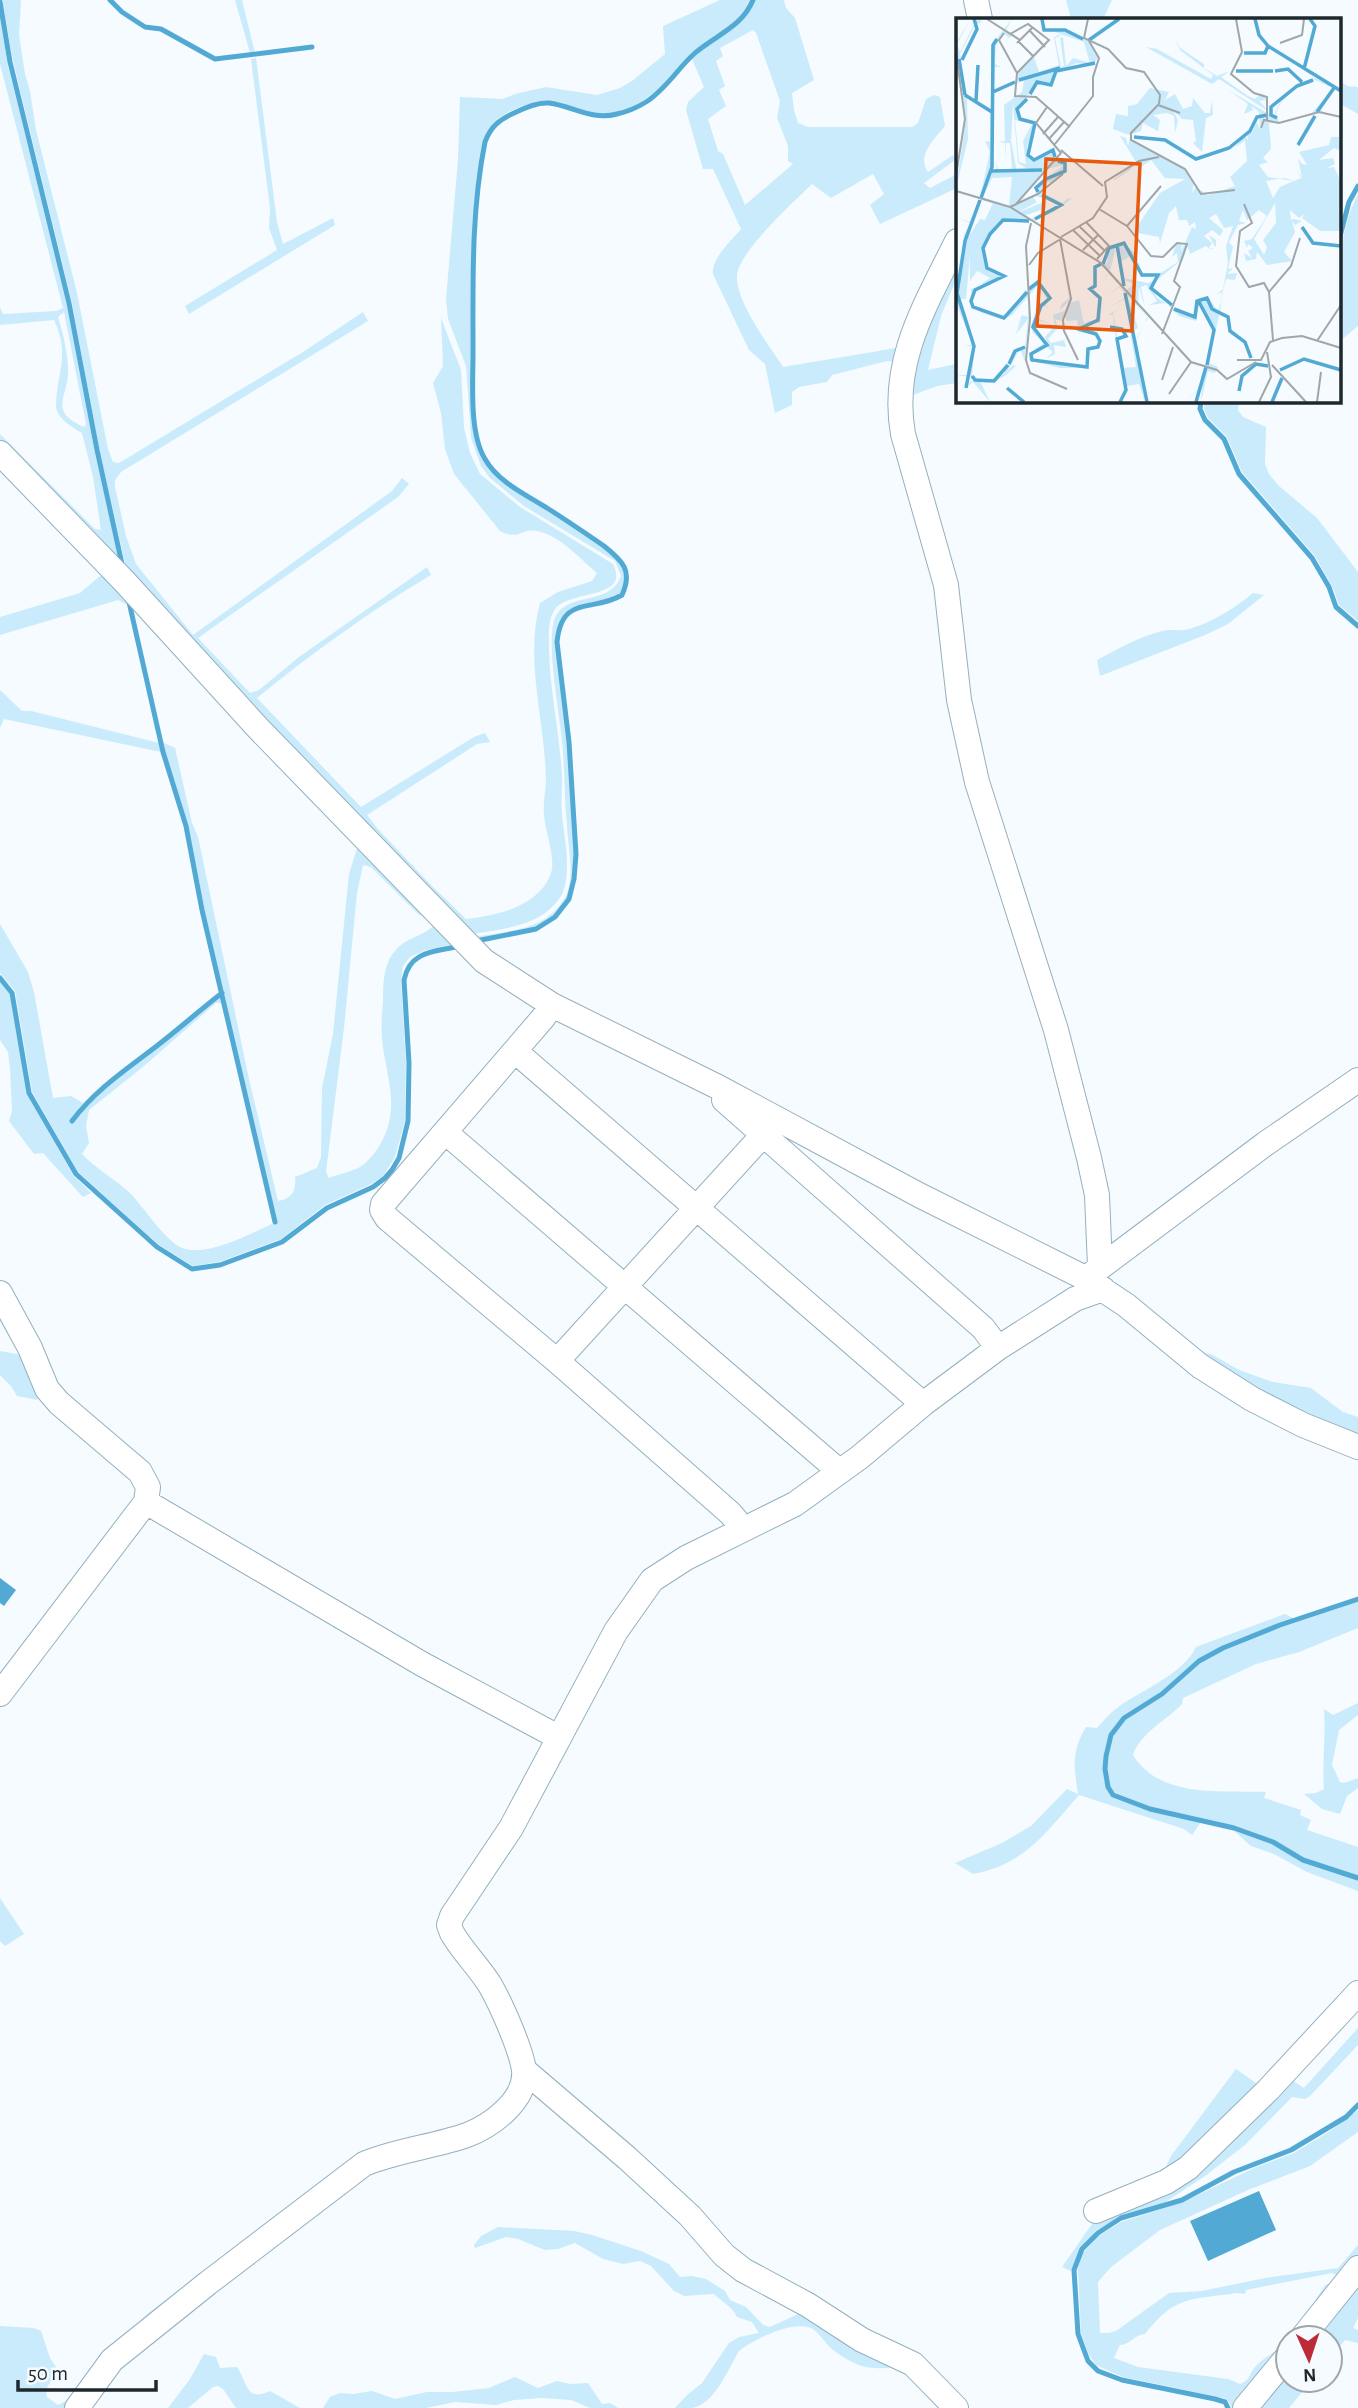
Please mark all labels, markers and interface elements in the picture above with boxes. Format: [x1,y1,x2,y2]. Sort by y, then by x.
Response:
inset map [956,18,1340,402]
north arrow [1274,2324,1344,2394]
scale bar [18,2348,156,2392]
text: 50 m [28,2363,68,2384]
text: N [1303,2365,1317,2384]

